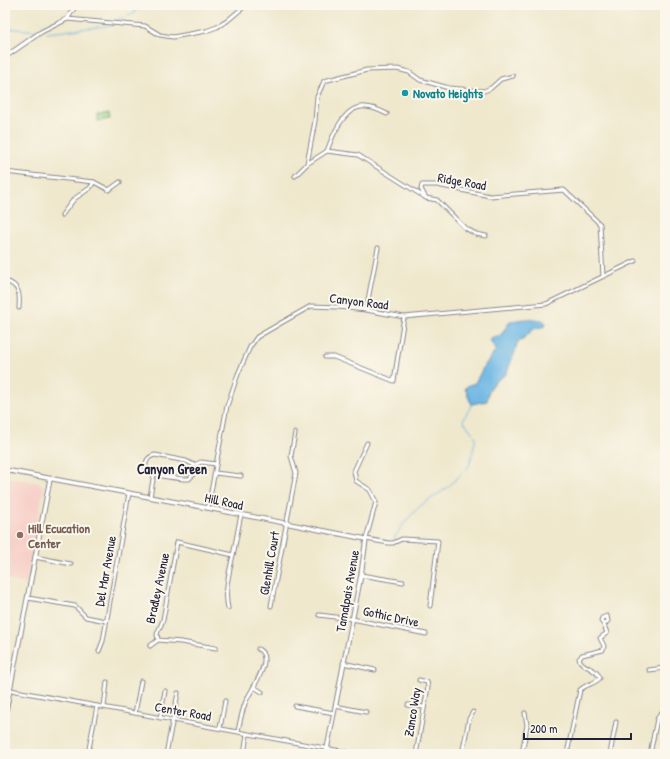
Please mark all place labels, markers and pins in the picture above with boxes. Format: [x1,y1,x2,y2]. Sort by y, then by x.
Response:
place label: Novato Heights [413,84,483,103]
marker: Novato Heights [400,88,410,98]
place label: Hill Ecucation Center [28,519,90,552]
marker: Hill Ecucation Center [15,530,25,540]

